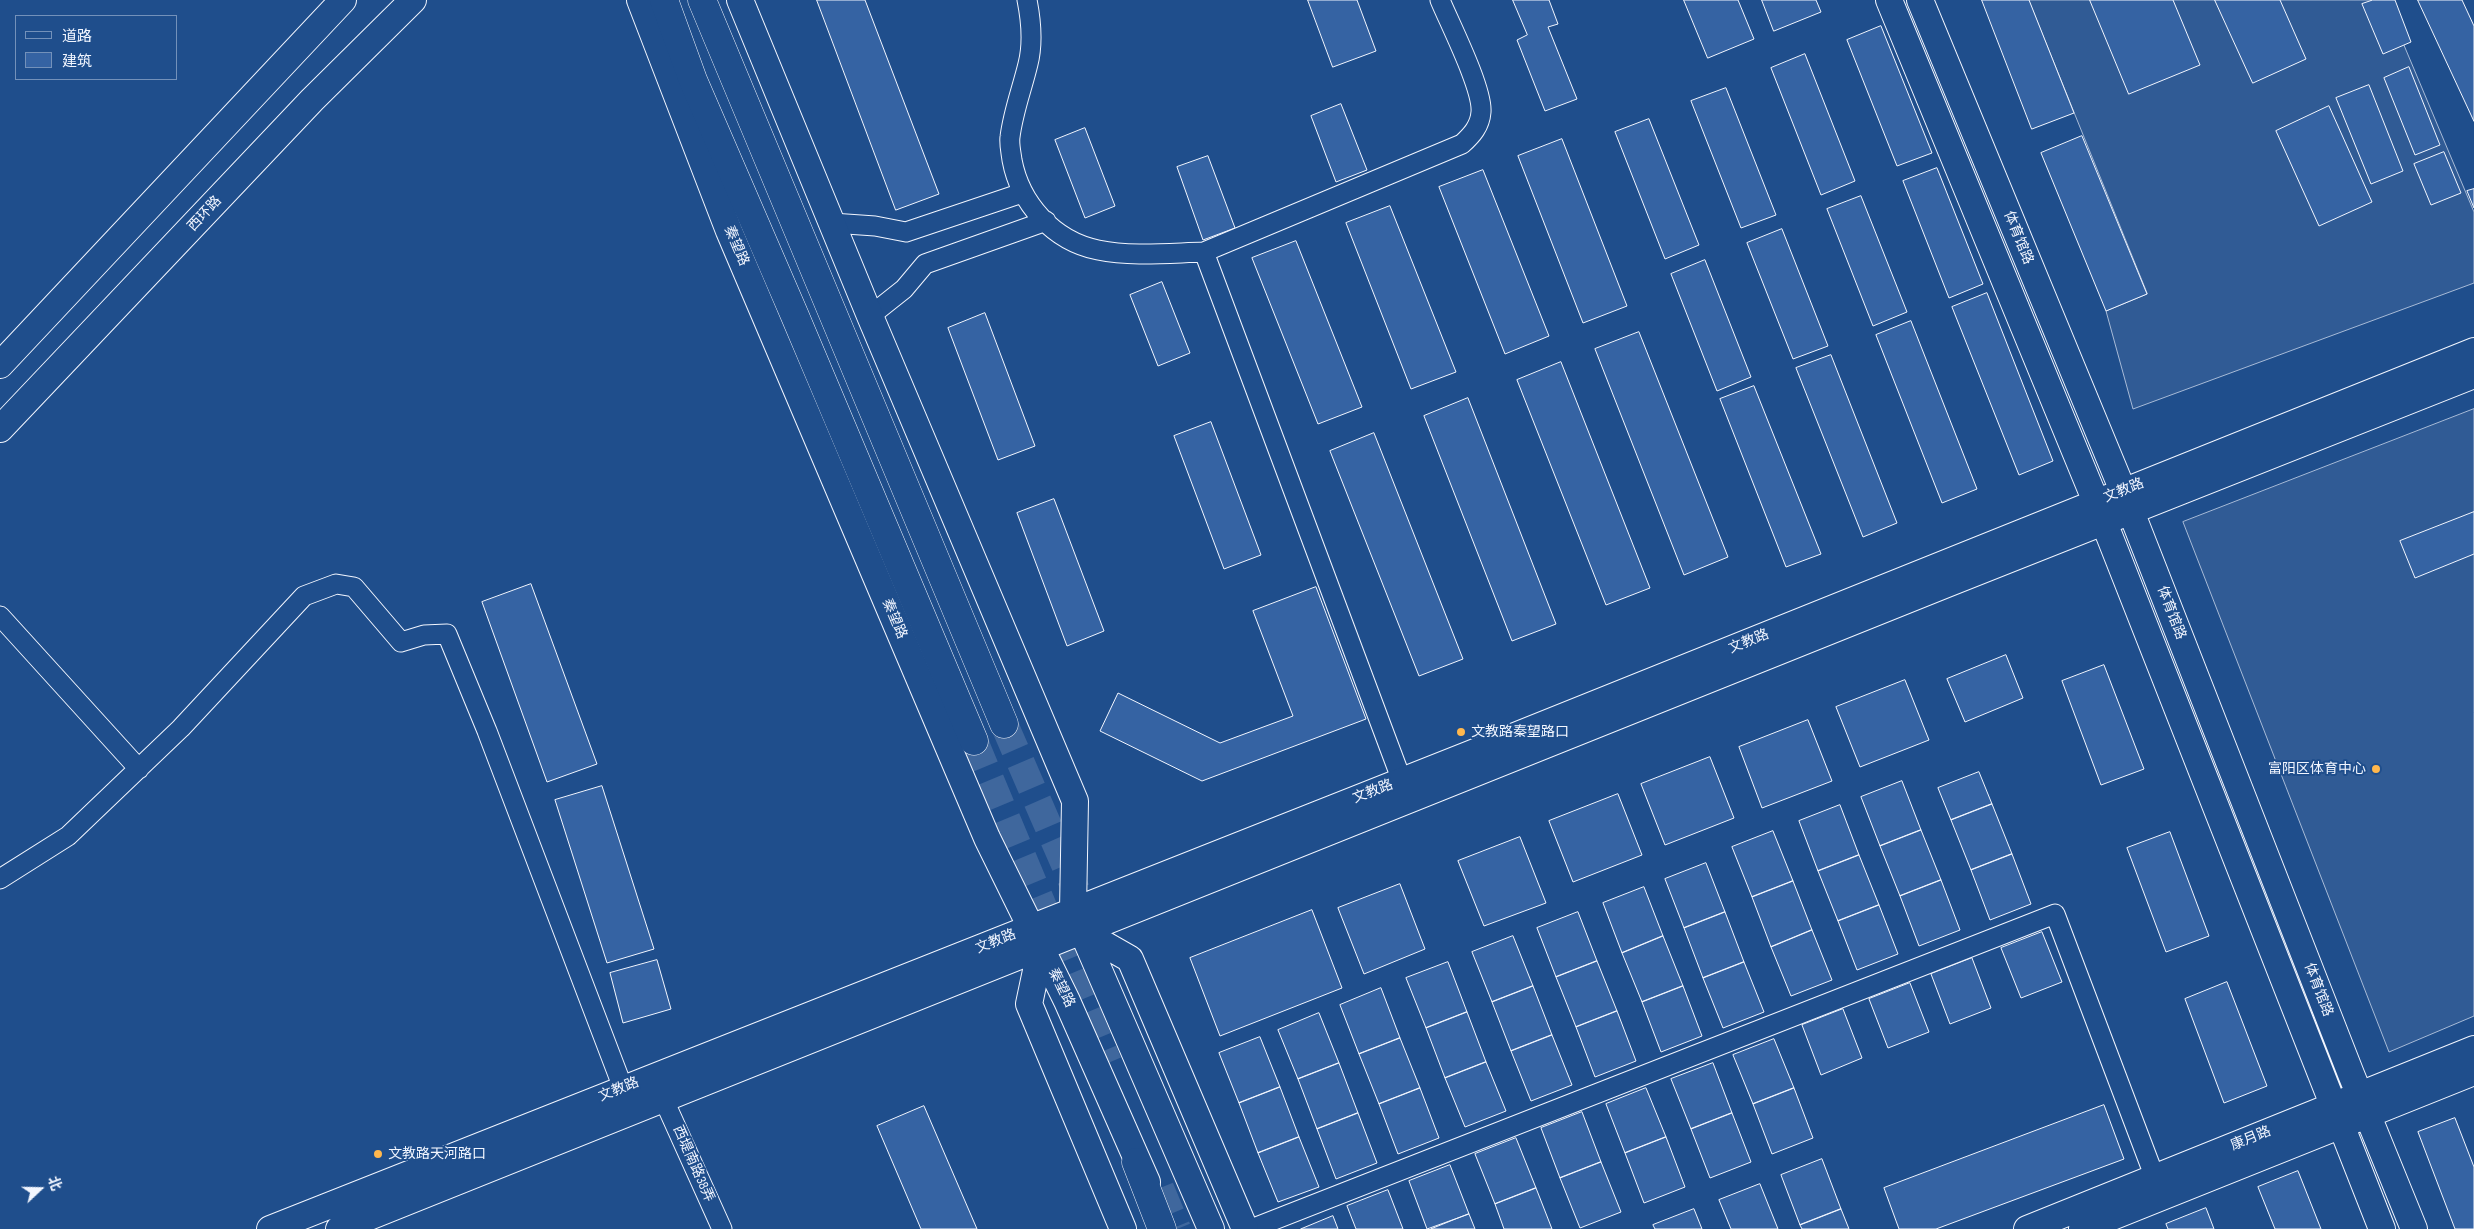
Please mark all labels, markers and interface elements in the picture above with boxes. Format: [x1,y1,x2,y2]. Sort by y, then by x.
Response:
legend [15,15,178,80]
text: 道路 [62,27,92,46]
text: 建筑 [62,52,92,71]
street label: 西环路 [185,193,225,235]
street label: 体育馆路 [2000,209,2036,267]
street label: 秦望路 [720,223,752,269]
street label: 文教路 [2101,475,2147,507]
street label: 体育馆路 [2153,584,2189,642]
street label: 秦望路 [878,596,910,642]
street label: 文教路 [1726,626,1772,658]
place label: 文教路秦望路口 [1471,724,1569,740]
marker: 文教路秦望路口 [1455,726,1467,738]
place label: 富阳区体育中心 [2268,761,2366,777]
marker: 富阳区体育中心 [2370,763,2382,775]
street label: 文教路 [1350,777,1396,807]
street label: 文教路 [973,926,1019,958]
street label: 体育馆路 [2300,961,2336,1019]
street label: 秦望路 [1044,965,1078,1011]
street label: 文教路 [596,1074,642,1106]
street label: 西堤南路38弄 [669,1123,717,1205]
street label: 康月路 [2228,1123,2274,1155]
place label: 文教路天河路口 [388,1146,486,1162]
marker: 文教路天河路口 [372,1148,384,1160]
north arrow [15,1164,65,1214]
text: 北 [44,1174,65,1193]

